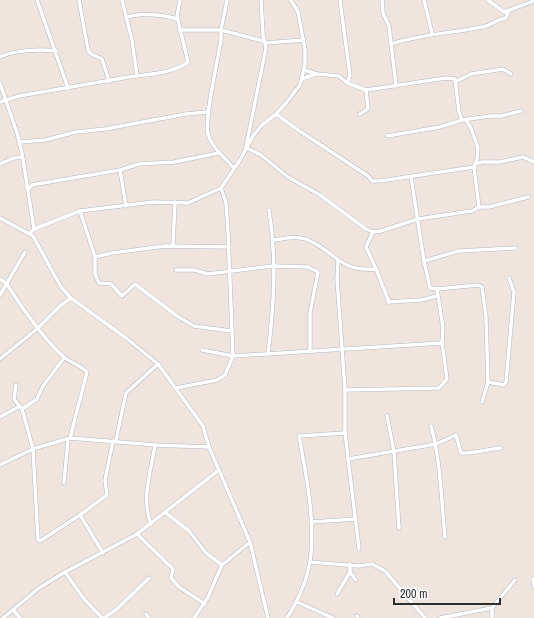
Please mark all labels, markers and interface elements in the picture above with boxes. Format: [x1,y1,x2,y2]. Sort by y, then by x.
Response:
scale bar [394,580,500,606]
text: 200 m [400,586,427,602]

